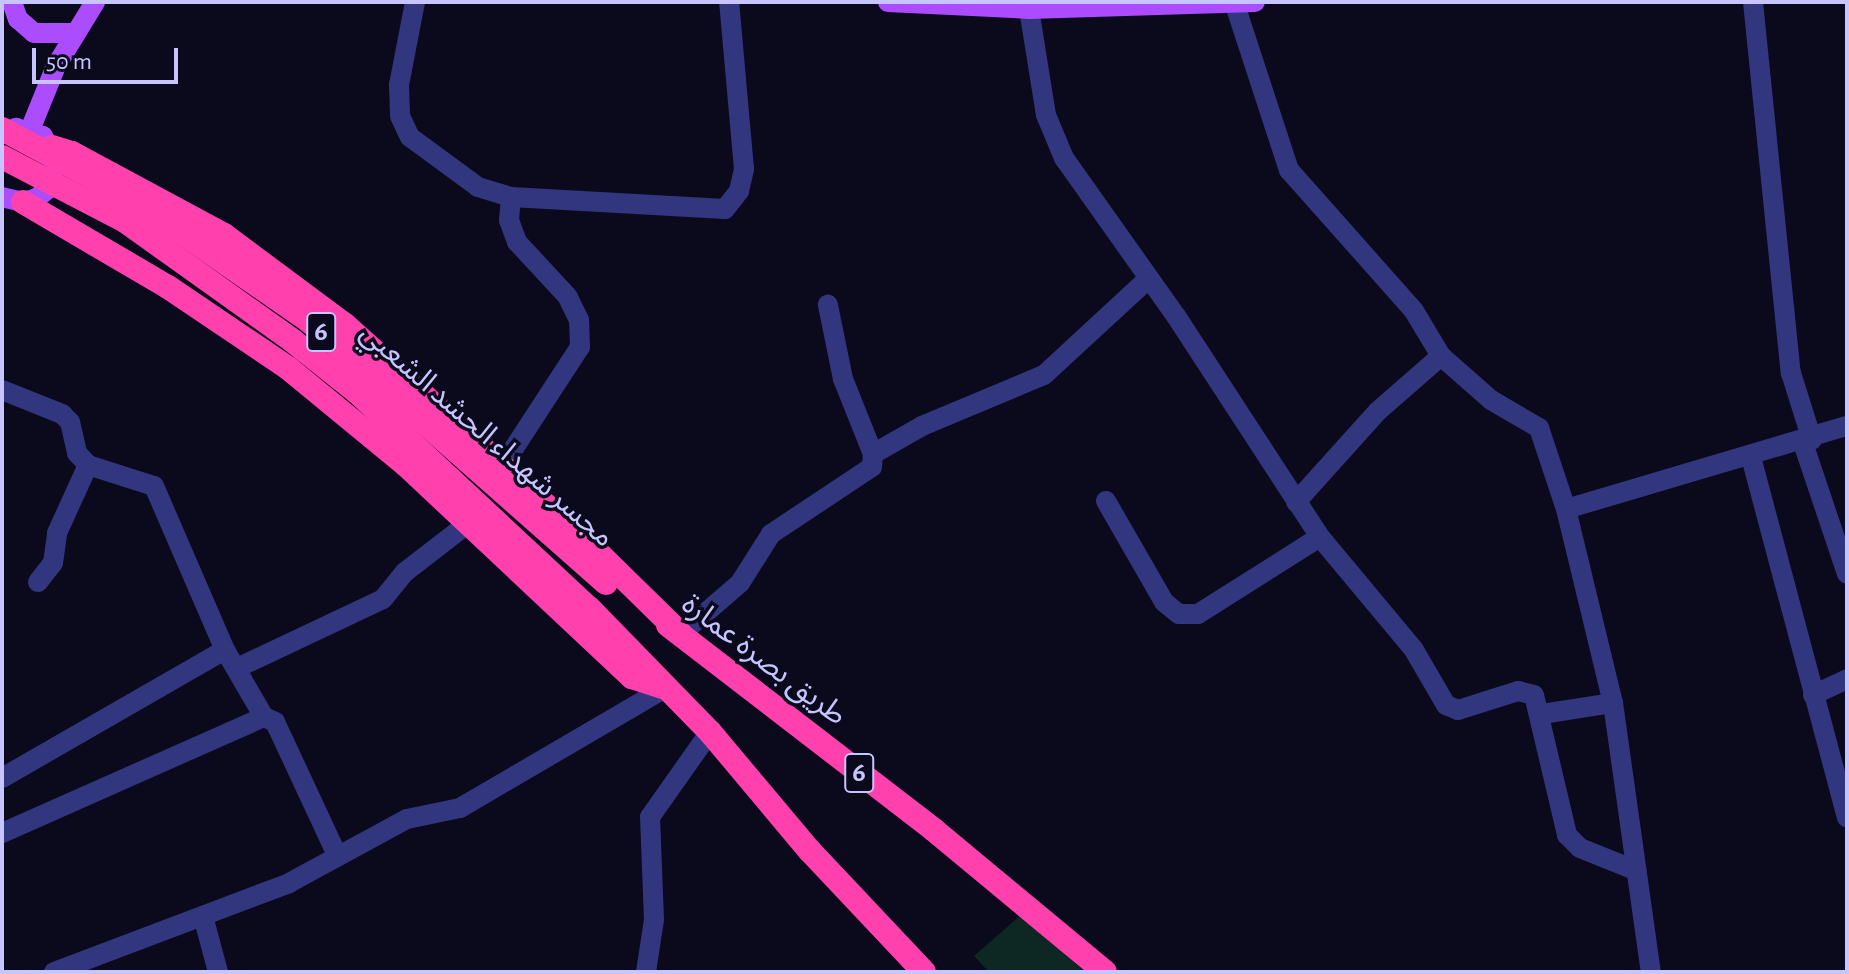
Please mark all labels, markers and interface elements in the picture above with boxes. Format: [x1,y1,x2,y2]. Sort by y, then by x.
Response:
scale bar [36,32,182,82]
text: 50 m [46,50,92,74]
road number: 6 [305,308,337,356]
street label: مجسر شهداء الحشد الشعبي [352,315,622,555]
street label: طريق بصرة عمارة [675,586,853,734]
road number: 6 [843,749,875,797]

